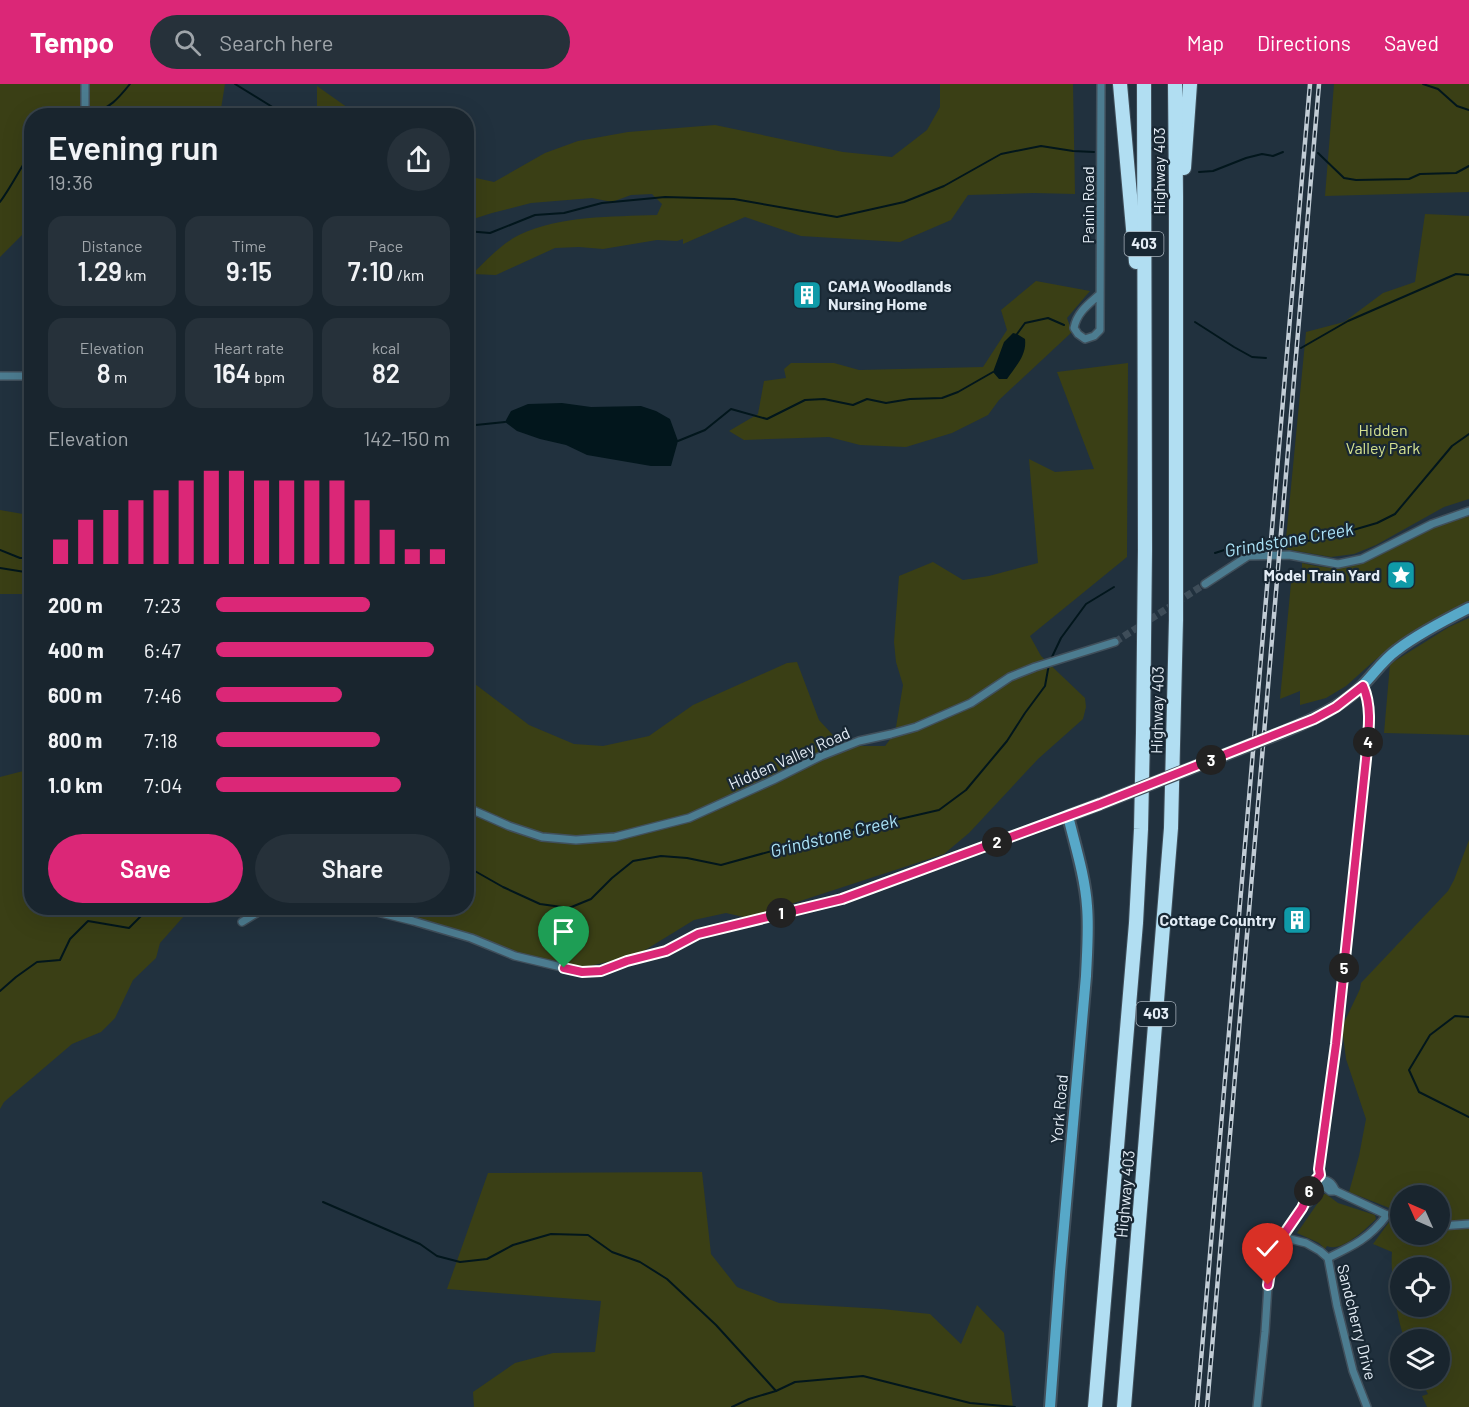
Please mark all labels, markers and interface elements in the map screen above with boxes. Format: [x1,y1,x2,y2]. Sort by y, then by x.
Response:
search box [150,15,570,69]
text: Tempo [30,25,114,59]
icon: search [171,26,204,59]
text: Search here [219,29,333,55]
text: Map [1187,30,1224,55]
text: Directions [1257,30,1351,55]
text: Saved [1384,30,1439,55]
text: Evening run [48,127,218,167]
street label: Highway 403 [1149,127,1168,215]
button: share [387,128,450,191]
street label: Panin Road [1078,166,1097,244]
text: 19:36 [48,170,93,194]
road number: 403 [1124,232,1164,256]
text: Distance [82,236,142,255]
text: Time [232,236,266,255]
text: Pace [369,236,403,255]
text: 1.29 [78,255,122,286]
text: 9:15 [226,255,272,286]
text: 7:10 [348,255,394,286]
text: km [122,265,146,284]
text: /km [394,265,424,284]
place label: CAMA Woodlands Nursing Home [828,276,952,313]
building icon: CAMA Woodlands Nursing Home [791,279,823,311]
text: Elevation [80,338,144,357]
text: Heart rate [214,338,284,357]
text: kcal [372,338,400,357]
text: 8 [97,357,111,388]
text: 164 [213,357,251,388]
text: 82 [372,357,400,388]
text: m [111,367,127,386]
text: bpm [251,367,285,386]
park label: Hidden Valley Park [1346,420,1420,457]
text: Elevation [48,426,129,450]
text: 142–150 m [363,426,450,450]
water label: Grindstone Creek [1223,517,1355,561]
place icon: Model Train Yard [1385,559,1417,591]
place label: Model Train Yard [1264,565,1380,584]
text: 200 m [48,593,103,617]
text: 7:23 [144,593,181,617]
text: 400 m [48,638,104,662]
text: 6:47 [144,638,181,662]
street label: Highway 403 [1146,666,1167,754]
text: 600 m [48,683,102,707]
text: 7:46 [144,683,182,707]
street label: Hidden Valley Road [725,722,852,793]
pin: 4 [1353,727,1383,757]
text: 800 m [48,728,102,752]
text: 7:18 [144,728,178,752]
text: 4 [1363,732,1373,751]
pin: 3 [1196,745,1226,775]
text: 3 [1207,750,1215,769]
text: 1.0 km [48,773,103,797]
text: 7:04 [144,773,183,797]
water label: Grindstone Creek [768,808,900,862]
pin: 2 [982,827,1012,857]
text: 2 [993,832,1001,851]
button: Save [48,834,243,903]
button: Share [255,834,450,903]
pin: 1 [766,898,796,928]
text: 1 [778,903,784,922]
building icon: Cottage Country [1281,904,1313,936]
pin [538,906,589,968]
place label: Cottage Country [1160,910,1276,929]
icon: arrive [547,915,580,948]
pin: 5 [1329,953,1359,983]
text: 5 [1340,958,1348,977]
road number: 403 [1136,1002,1176,1026]
street label: York Road [1046,1074,1071,1144]
street label: Highway 403 [1111,1149,1138,1238]
pin: 6 [1294,1176,1324,1206]
text: 6 [1305,1181,1313,1200]
north arrow [1390,1185,1450,1245]
map controls [1390,1185,1450,1389]
pin [1242,1223,1293,1285]
icon: check [1251,1232,1284,1265]
button: locate [1390,1257,1450,1317]
street label: Sandcherry Drive [1334,1262,1381,1382]
button: layers [1390,1329,1450,1389]

